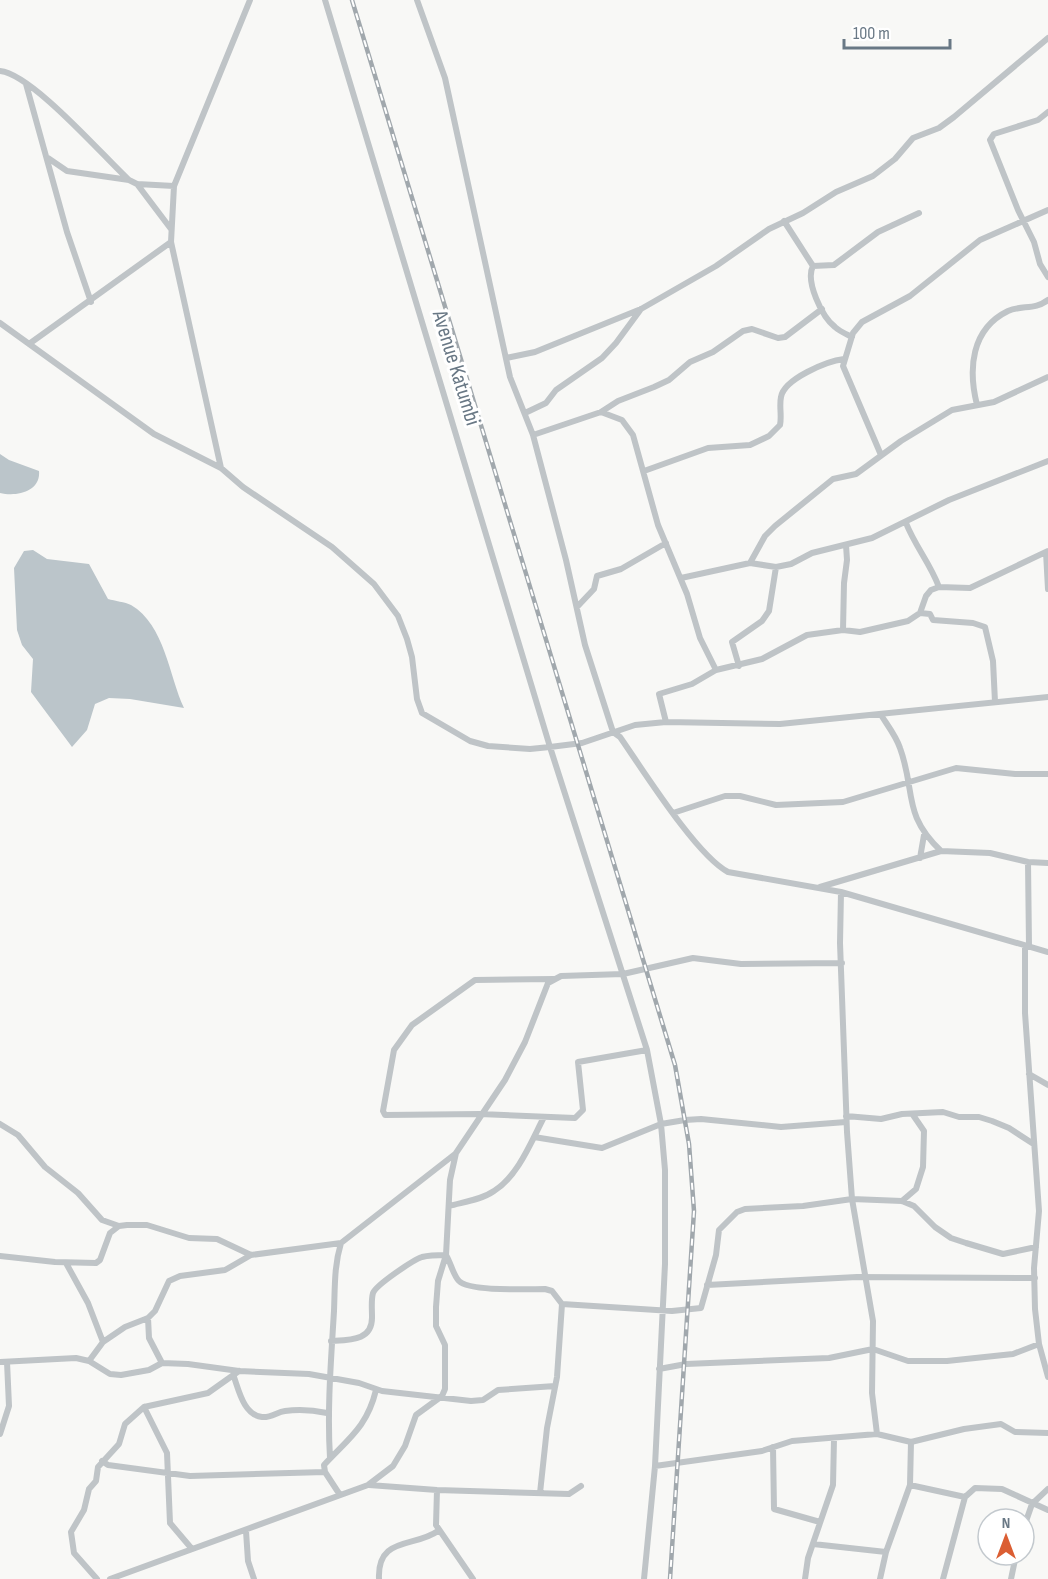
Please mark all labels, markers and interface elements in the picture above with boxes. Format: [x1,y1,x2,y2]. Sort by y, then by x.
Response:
scale bar [844,12,950,50]
text: 100 m [853,23,890,44]
street label: Avenue Katumbi [425,306,486,429]
north arrow [976,1507,1036,1567]
text: N [1002,1514,1010,1533]

